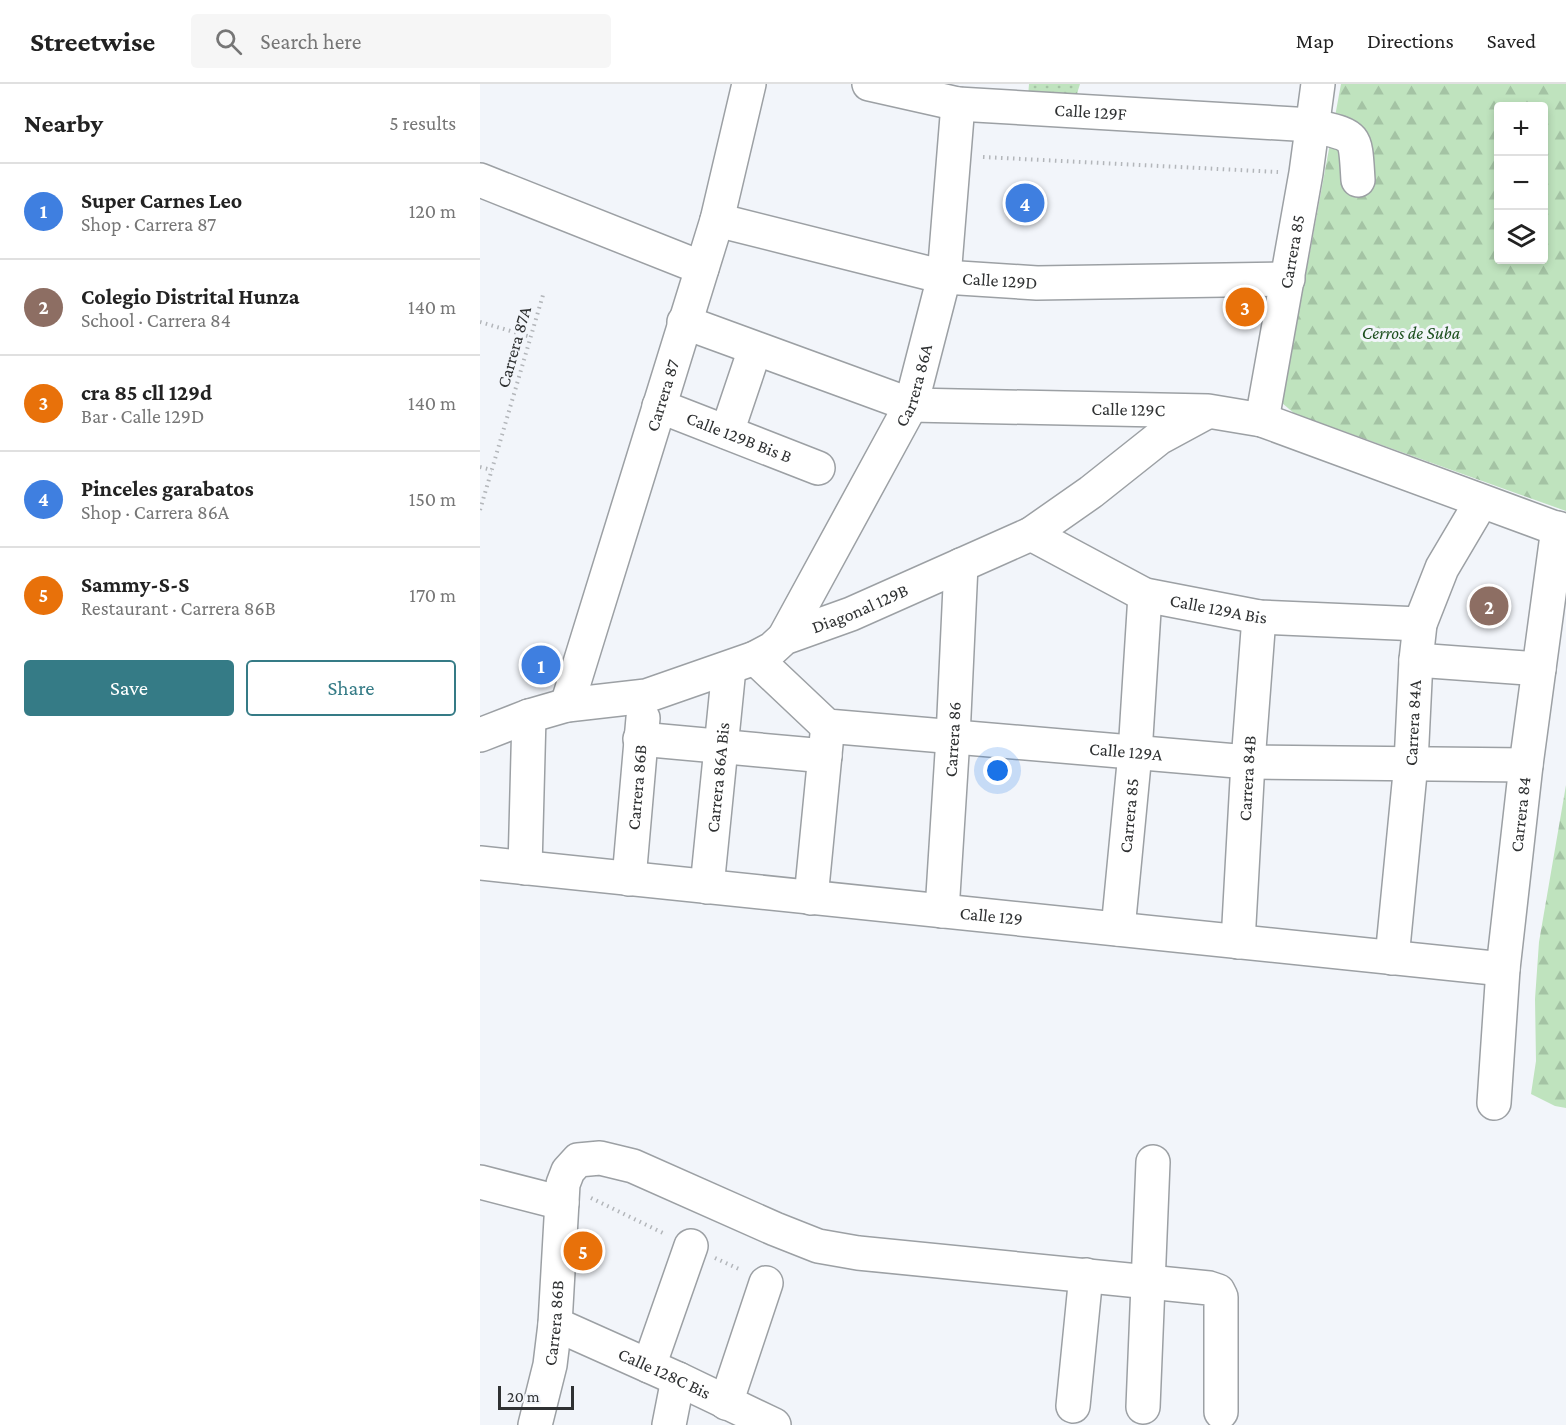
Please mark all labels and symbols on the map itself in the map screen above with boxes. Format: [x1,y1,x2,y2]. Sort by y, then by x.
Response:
street label: Calle 129F [1054,100,1127,124]
pin: 4 [1006,180,1044,226]
street label: Carrera 85 [1276,213,1308,290]
street label: Calle 129D [962,268,1038,293]
pin: 3 [1226,284,1264,330]
street label: Carrera 87A [493,303,535,390]
park label: Cerros de Suba [1362,323,1461,343]
street label: Carrera 86A [891,341,936,430]
street label: Carrera 87 [642,357,683,434]
street label: Calle 129C [1091,399,1166,420]
street label: Calle 129B Bis B [684,408,795,467]
street label: Diagonal 129B [809,580,911,637]
pin: 2 [1470,584,1508,628]
street label: Calle 129A Bis [1168,590,1267,627]
pin: 1 [522,642,560,688]
street label: Carrera 84A [1401,679,1425,766]
street label: Carrera 86 [940,701,965,778]
street label: Carrera 86A Bis [703,721,733,834]
street label: Carrera 84B [1235,735,1260,822]
street label: Calle 129A [1088,738,1164,765]
street label: Carrera 86B [623,744,651,831]
your location [983,756,1012,785]
street label: Carrera 84 [1506,775,1535,853]
street label: Carrera 85 [1115,777,1143,854]
street label: Calle 129 [959,903,1024,929]
pin: 5 [564,1228,602,1274]
street label: Carrera 86B [540,1280,567,1367]
street label: Calle 128C Bis [615,1344,714,1403]
scale bar [498,1383,574,1410]

